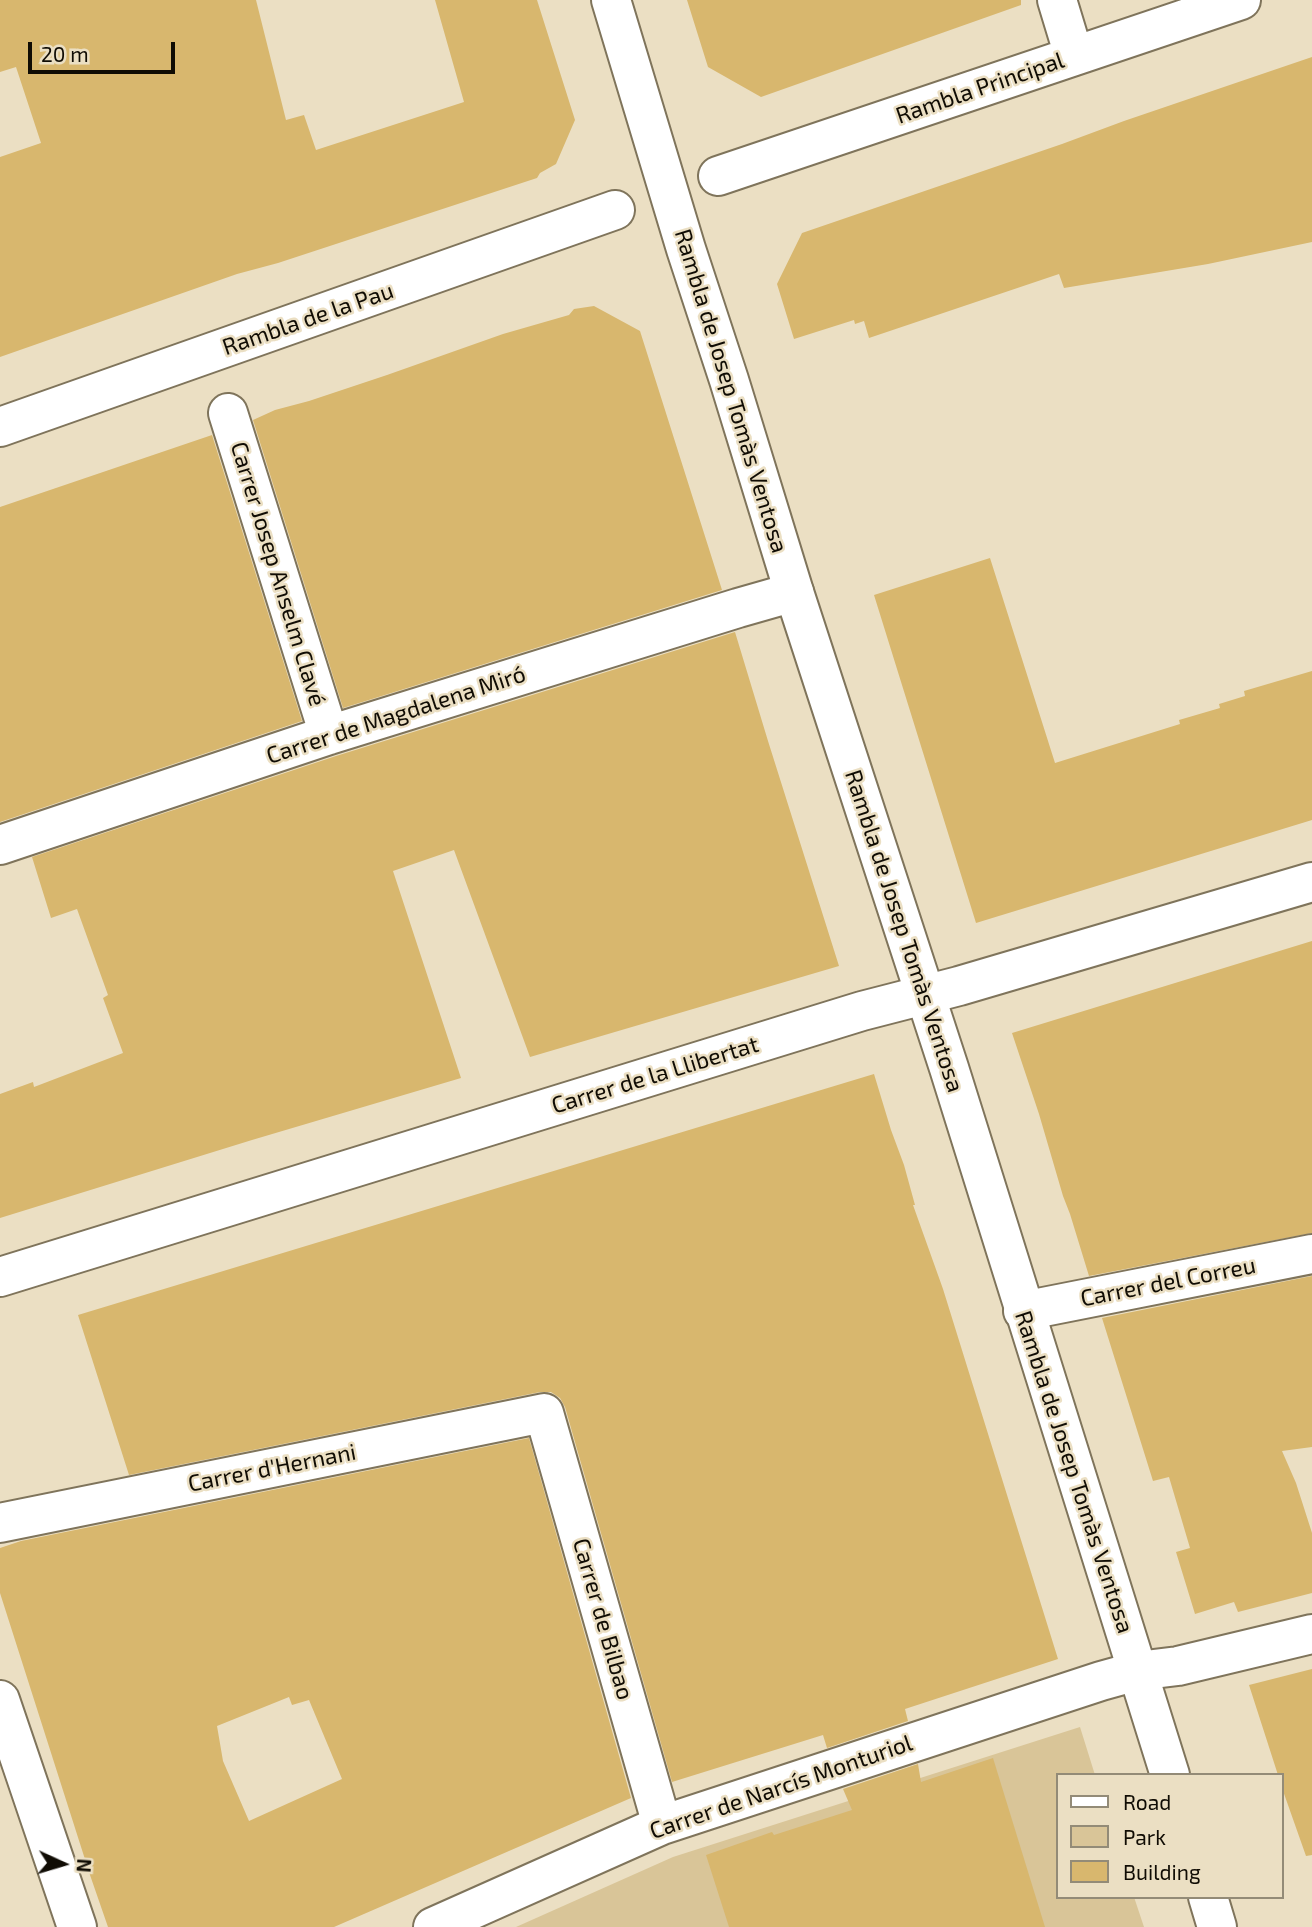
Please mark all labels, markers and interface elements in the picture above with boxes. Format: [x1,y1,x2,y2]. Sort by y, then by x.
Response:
scale bar [32,28,178,72]
text: 20 m [41,41,89,66]
street label: Rambla Principal [892,46,1068,130]
street label: Rambla de Josep Tomàs Ventosa [669,226,793,556]
street label: Rambla de la Pau [219,277,397,361]
street label: Carrer Josep Anselm Clavé [225,439,331,709]
street label: Carrer de Magdalena Miró [263,660,529,770]
street label: Rambla de Josep Tomàs Ventosa [839,766,969,1096]
street label: Carrer de la Llibertat [548,1030,762,1120]
street label: Carrer del Correu [1078,1251,1258,1313]
street label: Rambla de Josep Tomàs Ventosa [1009,1307,1139,1637]
street label: Carrer d'Hernani [186,1438,358,1498]
street label: Carrer de Bilbao [567,1535,639,1703]
street label: Carrer de Narcís Monturiol [646,1729,916,1845]
legend [1056,1773,1284,1899]
text: Road [1123,1789,1171,1814]
text: Park [1123,1824,1166,1849]
north arrow [28,1829,98,1899]
text: N [72,1858,96,1873]
text: Building [1123,1859,1201,1884]

